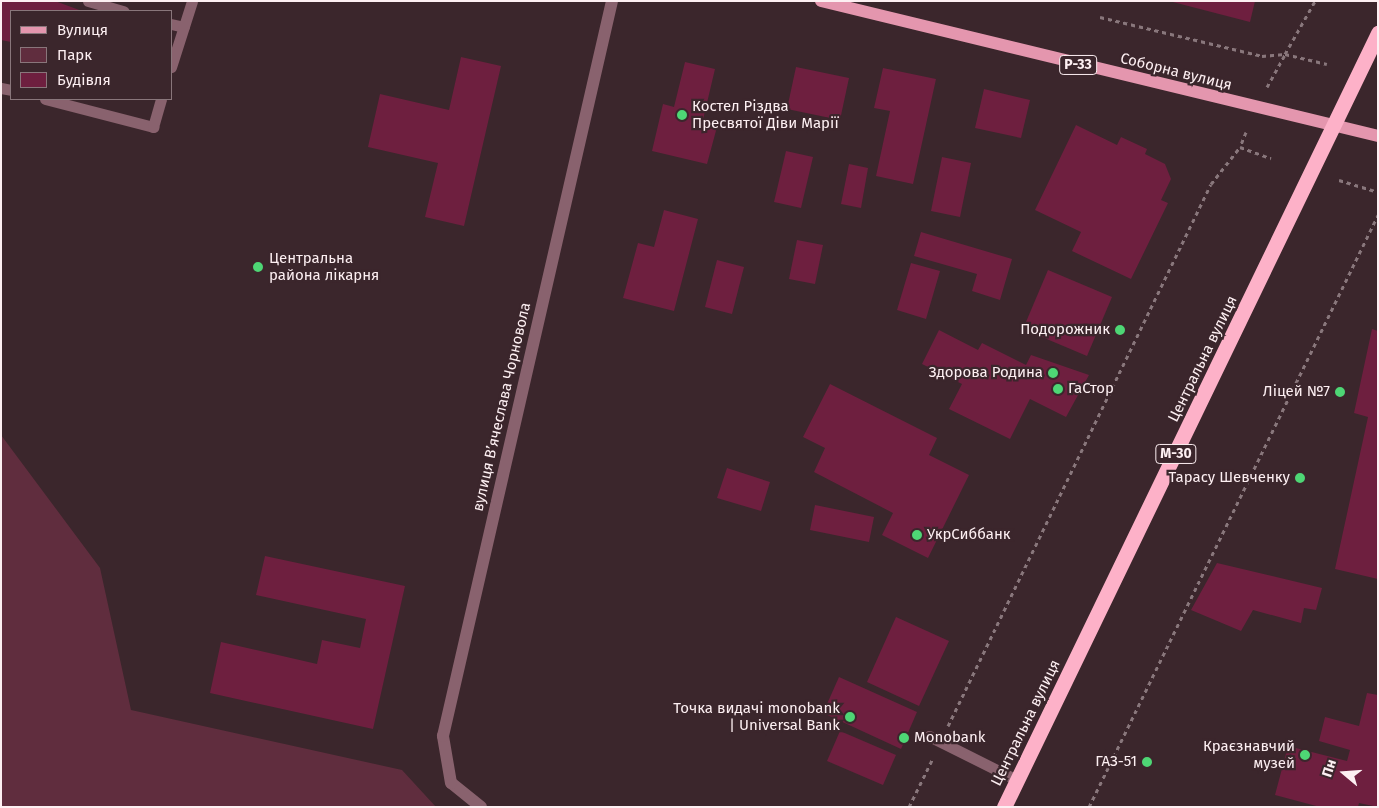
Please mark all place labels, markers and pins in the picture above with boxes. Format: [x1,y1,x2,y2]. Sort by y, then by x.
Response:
place label: Костел Різдва Пресвятої Діви Марії [692,97,839,132]
marker: Костел Різдва Пресвятої Діви Марії [676,109,688,121]
place label: Центральна района лікарня [269,249,379,284]
marker: Центральна района лікарня [251,260,265,274]
place label: Подорожник [1020,321,1110,339]
marker: Подорожник [1114,324,1126,336]
place label: Здорова Родина [929,364,1043,382]
marker: Здорова Родина [1047,367,1059,379]
place label: ГаСтор [1068,380,1114,398]
marker: ГаСтор [1052,383,1064,395]
place label: Ліцей №7 [1263,383,1330,401]
marker: Ліцей №7 [1334,386,1346,398]
place label: Тарасу Шевченку [1169,469,1290,487]
marker: Тарасу Шевченку [1294,472,1306,484]
place label: УкрСиббанк [927,526,1011,544]
marker: УкрСиббанк [911,529,923,541]
place label: Точка видачі monobank | Universal Bank [673,699,840,734]
marker: Точка видачі monobank | Universal Bank [844,711,856,723]
place label: Monobank [914,729,985,747]
marker: Monobank [898,732,910,744]
place label: Краєзнавчий музей [1203,737,1295,772]
marker: Краєзнавчий музей [1299,749,1311,761]
place label: ГАЗ-51 [1095,753,1137,771]
marker: ГАЗ-51 [1141,756,1153,768]

